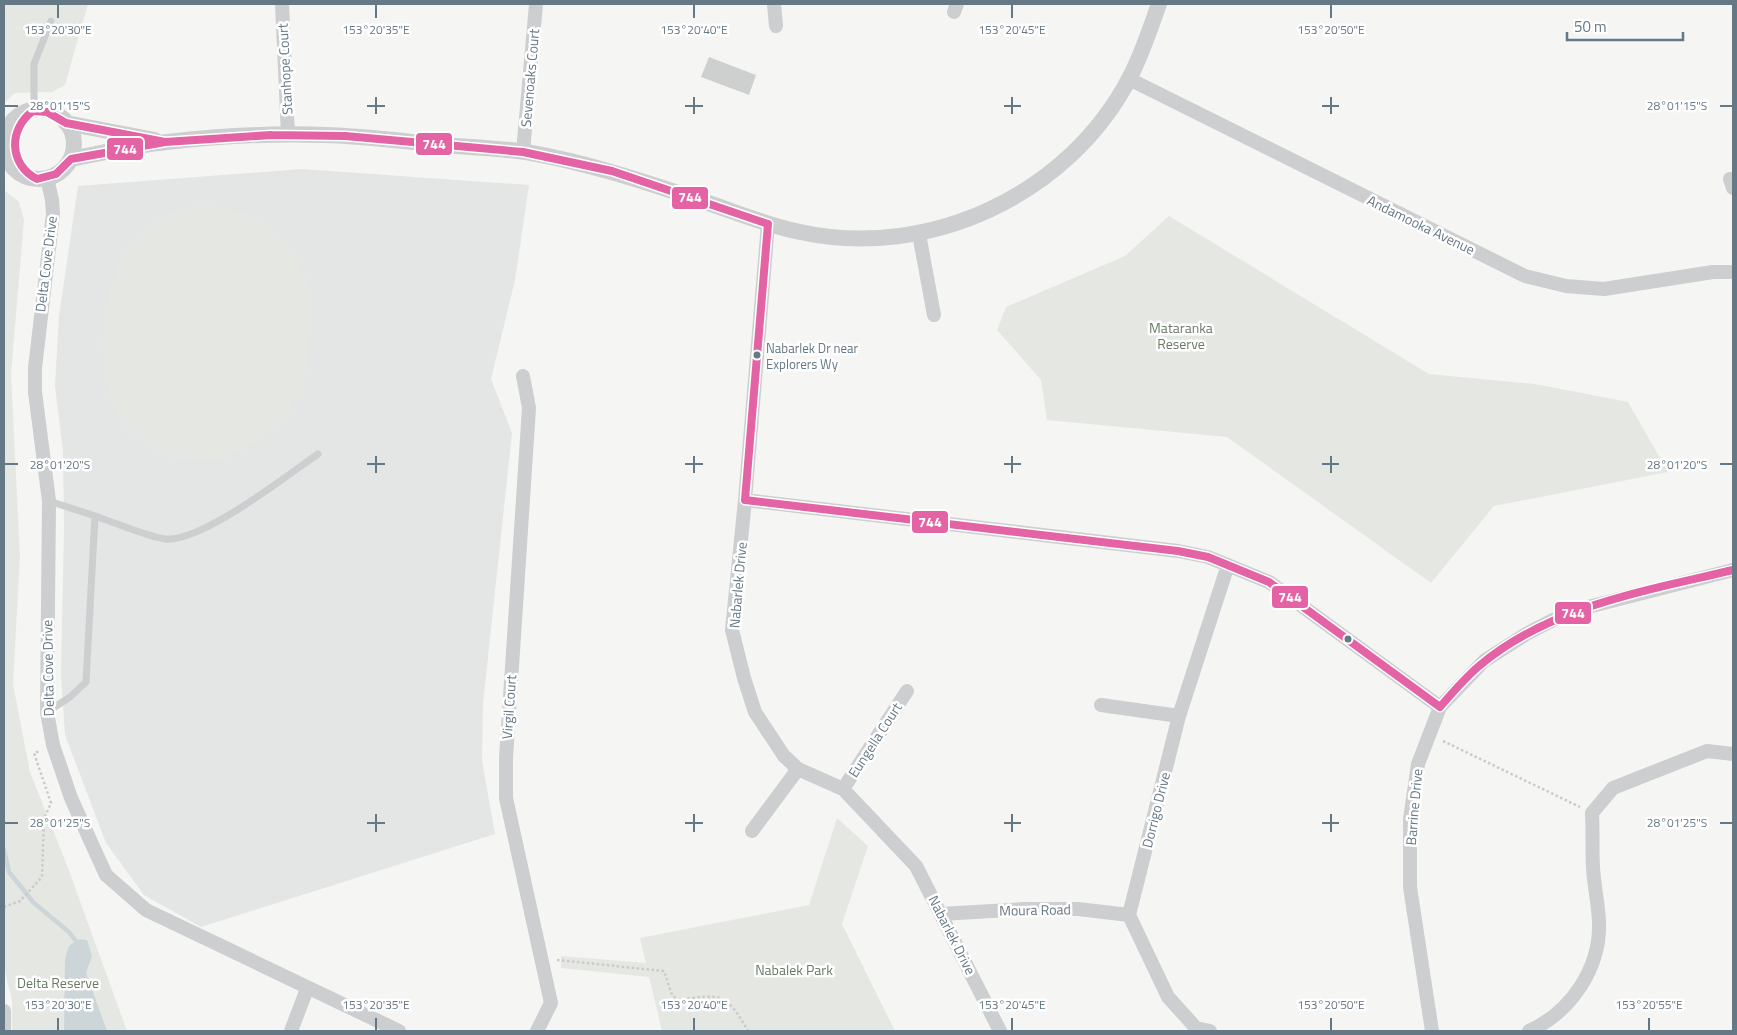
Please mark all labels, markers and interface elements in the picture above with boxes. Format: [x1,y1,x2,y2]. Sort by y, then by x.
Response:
scale bar [1567,10,1683,42]
text: 50 m [1574,15,1607,38]
text: 153°20'30"E [24,20,92,39]
text: 153°20'35"E [342,20,410,39]
text: 153°20'40"E [660,20,728,39]
text: 153°20'45"E [978,20,1046,39]
text: 153°20'50"E [1297,20,1365,39]
street label: Stanhope Court [272,23,297,115]
street label: Sevenoaks Court [515,28,544,128]
text: 28°01'15"S [30,96,90,115]
text: 28°01'15"S [1647,96,1707,115]
line badge: 744 [415,132,453,156]
text: 744 [422,133,446,154]
line badge: 744 [106,137,144,161]
text: 744 [113,138,137,159]
line badge: 744 [671,186,709,210]
text: 744 [678,186,702,207]
street label: Andamooka Avenue [1364,189,1479,260]
street label: Delta Cove Drive [29,215,62,313]
park label: Mataranka Reserve [1149,317,1213,354]
place label: Nabarlek Dr near Explorers Wy [766,338,859,374]
marker: Nabarlek Dr near Explorers Wy [752,350,762,360]
text: 28°01'20"S [30,455,90,474]
text: 28°01'20"S [1647,455,1707,474]
line badge: 744 [911,510,949,534]
text: 744 [918,511,942,532]
street label: Nabarlek Drive [723,541,752,629]
line badge: 744 [1271,585,1309,609]
text: 744 [1278,586,1302,607]
line badge: 744 [1554,601,1592,625]
text: 744 [1561,602,1585,623]
street label: Delta Cove Drive [36,620,59,716]
unlabelled marker [1343,634,1353,644]
street label: Virgil Court [496,674,521,740]
street label: Eungella Court [842,698,907,781]
street label: Barrine Drive [1400,768,1427,846]
street label: Dorrigo Drive [1136,770,1175,850]
text: 28°01'25"S [30,813,90,832]
text: 28°01'25"S [1647,813,1707,832]
street label: Nabarlek Drive [923,892,981,978]
street label: Moura Road [999,898,1071,921]
park label: Nabalek Park [755,959,833,980]
park label: Delta Reserve [17,972,99,993]
text: 153°20'30"E [24,995,92,1014]
text: 153°20'35"E [342,995,410,1014]
text: 153°20'40"E [660,995,728,1014]
text: 153°20'45"E [978,995,1046,1014]
text: 153°20'50"E [1297,995,1365,1014]
text: 153°20'55"E [1615,995,1683,1014]

